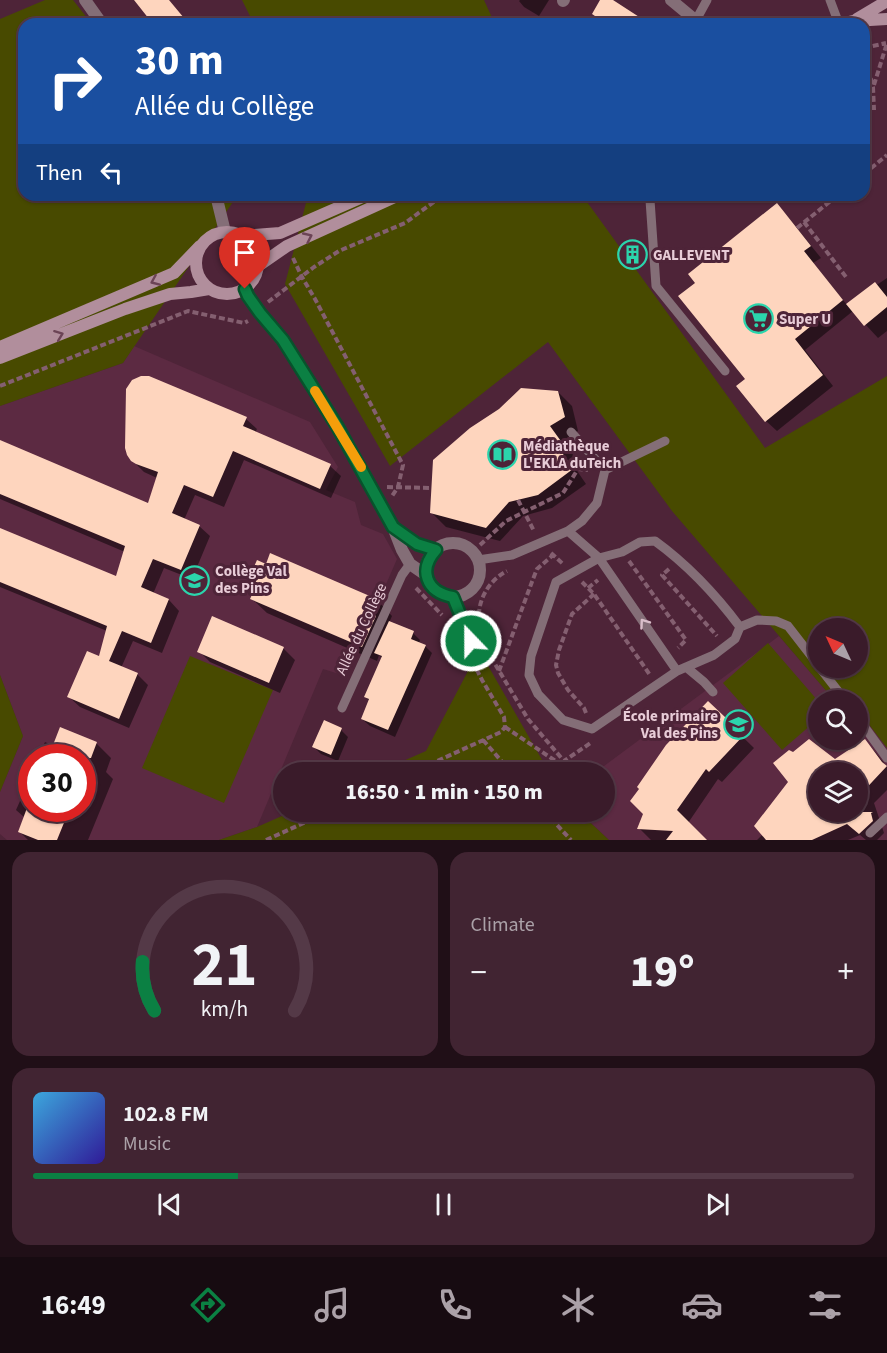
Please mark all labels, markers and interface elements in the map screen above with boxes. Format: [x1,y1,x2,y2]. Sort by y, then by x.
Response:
text: 30 m [135,31,224,91]
icon: right [36,42,114,120]
text: Allée du Collège [135,87,314,126]
icon: left [95,156,128,189]
text: Then [36,157,83,189]
pin [219,227,270,289]
one-way arrow [302,232,313,244]
icon: arrive [228,236,261,269]
building icon: GALLEVENT [616,239,648,271]
place label: GALLEVENT [653,245,730,266]
one-way arrow [150,274,161,286]
supermarket icon: Super U [742,303,774,335]
place label: Super U [779,309,831,330]
one-way arrow [53,330,64,342]
place label: Médiathèque L'EKLA duTeich [523,436,621,474]
library icon: Médiathèque L'EKLA duTeich [486,439,518,471]
place label: Collège Val des Pins [215,561,287,599]
school or university icon: Collège Val des Pins [178,564,210,596]
street label: Allée du Collège [331,580,392,679]
position arrow [439,609,503,673]
one-way arrow [640,618,651,629]
north arrow [808,618,868,678]
map controls [808,618,868,822]
button: search [808,690,868,750]
place label: École primaire Val des Pins [623,706,718,744]
school or university icon: École primaire Val des Pins [723,709,755,741]
speed limit sign: 30 [18,744,96,822]
button: layers [808,762,868,822]
text: 16:50 · 1 min · 150 m [345,776,543,808]
text: Climate [471,911,535,939]
text: 21 [192,921,258,1010]
text: 19° [630,940,695,1004]
text: − [471,949,487,996]
text: + [838,949,854,996]
text: km/h [201,994,249,1025]
text: 102.8 FM [123,1098,209,1130]
text: Music [123,1130,171,1158]
icon: previous [153,1188,186,1221]
icon: pause [427,1188,460,1221]
icon: next [701,1188,734,1221]
icon: directions [187,1284,229,1326]
icon: music [311,1284,353,1326]
icon: phone [434,1284,476,1326]
icon: climate [557,1284,599,1326]
icon: car [681,1284,723,1326]
icon: filters [804,1284,846,1326]
text: 16:49 [41,1286,106,1325]

